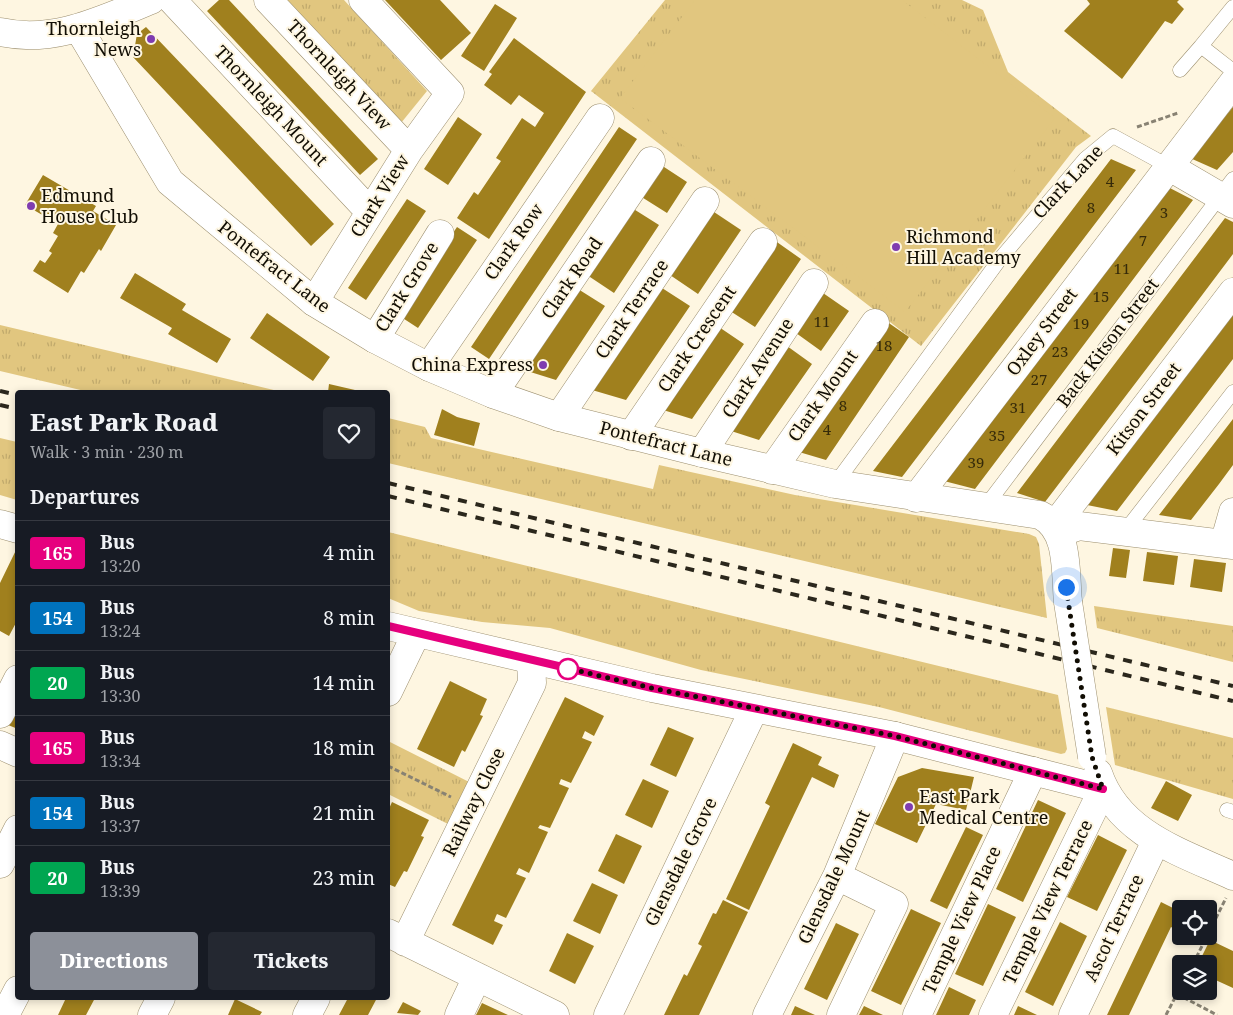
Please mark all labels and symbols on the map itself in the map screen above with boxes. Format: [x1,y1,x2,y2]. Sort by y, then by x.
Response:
street label: Thornleigh View [282,14,398,135]
place label: Thornleigh News [46,16,141,61]
marker: Thornleigh News [145,33,157,45]
street label: Thornleigh Mount [210,40,334,171]
street label: Clark Lane [1027,139,1108,224]
street label: Clark View [344,149,414,241]
house number: 4 [1106,171,1115,191]
place label: Edmund House Club [41,183,139,228]
house number: 8 [1087,197,1095,217]
street label: Clark Row [478,198,549,284]
marker: Edmund House Club [25,200,37,212]
house number: 3 [1160,202,1168,222]
street label: Pontefract Lane [214,215,336,318]
place label: Richmond Hill Academy [906,224,1022,269]
house number: 7 [1139,230,1147,250]
street label: Clark Road [535,232,607,323]
street label: Clark Grove [369,237,443,336]
marker: Richmond Hill Academy [890,241,902,253]
street label: Clark Terrace [589,254,673,363]
house number: 11 [1114,258,1130,278]
street label: Back Kitson Street [1053,274,1163,412]
street label: Clark Crescent [652,280,741,397]
street label: Oxley Street [1000,283,1082,380]
house number: 15 [1093,286,1109,306]
house number: 11 [814,311,830,331]
street label: Clark Avenue [716,313,798,422]
house number: 19 [1073,313,1089,333]
house number: 18 [876,335,892,355]
house number: 23 [1052,341,1068,361]
street label: Clark Mount [782,345,863,446]
place label: China Express [411,352,533,376]
marker: China Express [537,359,549,371]
street label: Kitson Street [1102,359,1186,459]
house number: 27 [1031,369,1047,389]
house number: 8 [839,395,847,415]
house number: 31 [1010,397,1026,417]
street label: Pontefract Lane [597,415,735,471]
house number: 4 [823,419,832,439]
house number: 35 [989,425,1005,445]
house number: 39 [968,452,984,472]
your location [1054,575,1079,600]
unlabelled marker [557,658,579,680]
street label: Railway Close [436,743,510,860]
place label: East Park Medical Centre [919,784,1048,829]
street label: Glensdale Grove [638,793,722,930]
marker: East Park Medical Centre [903,801,915,813]
street label: Glensdale Mount [791,806,875,948]
street label: Temple View Terrace [997,815,1097,988]
street label: Temple View Place [916,842,1006,997]
street label: Ascot Terrace [1078,870,1148,985]

